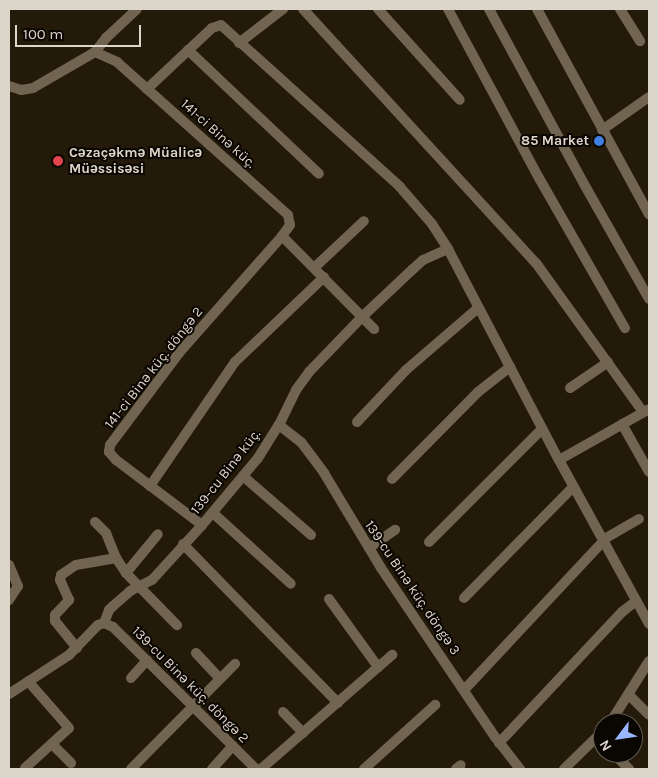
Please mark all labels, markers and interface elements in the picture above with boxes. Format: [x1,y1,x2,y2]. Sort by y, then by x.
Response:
scale bar [18,15,144,47]
text: 100 m [23,25,63,43]
street label: 141-ci Binə küç. [177,96,259,172]
place label: 85 Market [521,133,589,149]
marker: 85 Market [593,135,605,147]
place label: Cəzaçəkmə Müalicə Müəssisəsi [69,145,202,178]
marker: Cəzaçəkmə Müalicə Müəssisəsi [51,154,65,168]
street label: 141-ci Binə küç. döngə 2 [101,304,207,432]
street label: 139-cu Binə küç. [188,426,264,518]
street label: 139-cu Binə küç. döngə 3 [361,518,463,658]
street label: 139-cu Binə küç. döngə 2 [128,623,252,747]
north arrow [593,713,643,763]
text: N [596,737,615,754]

